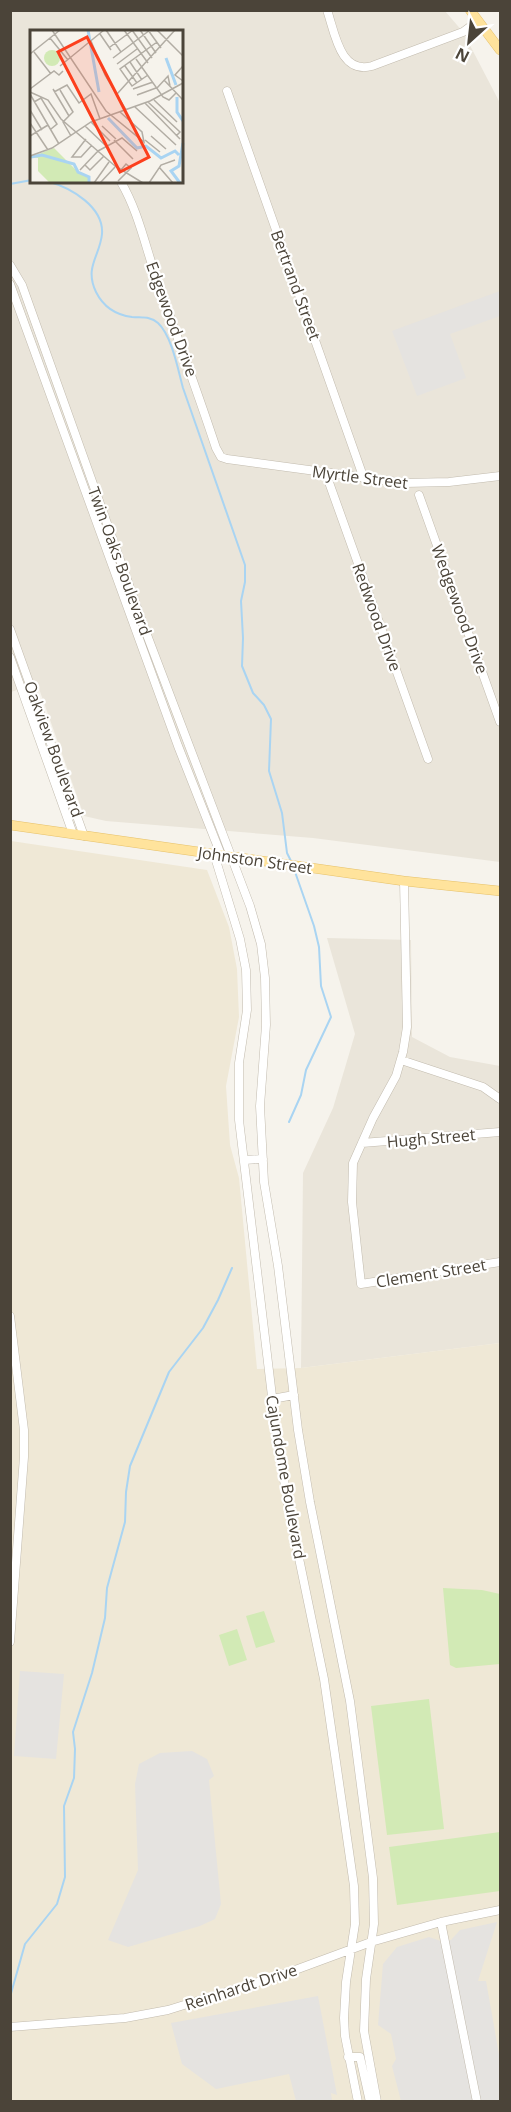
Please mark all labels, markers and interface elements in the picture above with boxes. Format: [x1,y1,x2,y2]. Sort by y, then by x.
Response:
north arrow [439,12,499,72]
inset map [30,30,183,183]
text: N [451,43,473,68]
street label: Bertrand Street [266,227,326,343]
street label: Edgewood Drive [141,258,203,380]
street label: Myrtle Street [311,460,410,494]
street label: Twin Oaks Boulevard [83,484,157,638]
street label: Wedgewood Drive [426,541,494,677]
street label: Redwood Drive [347,560,407,674]
street label: Oakview Boulevard [19,678,89,820]
street label: Johnston Street [194,841,314,879]
street label: Hugh Street [386,1123,477,1153]
street label: Clement Street [374,1253,488,1293]
street label: Cajundome Boulevard [261,1393,311,1561]
street label: Reinhardt Drive [182,1958,300,2016]

